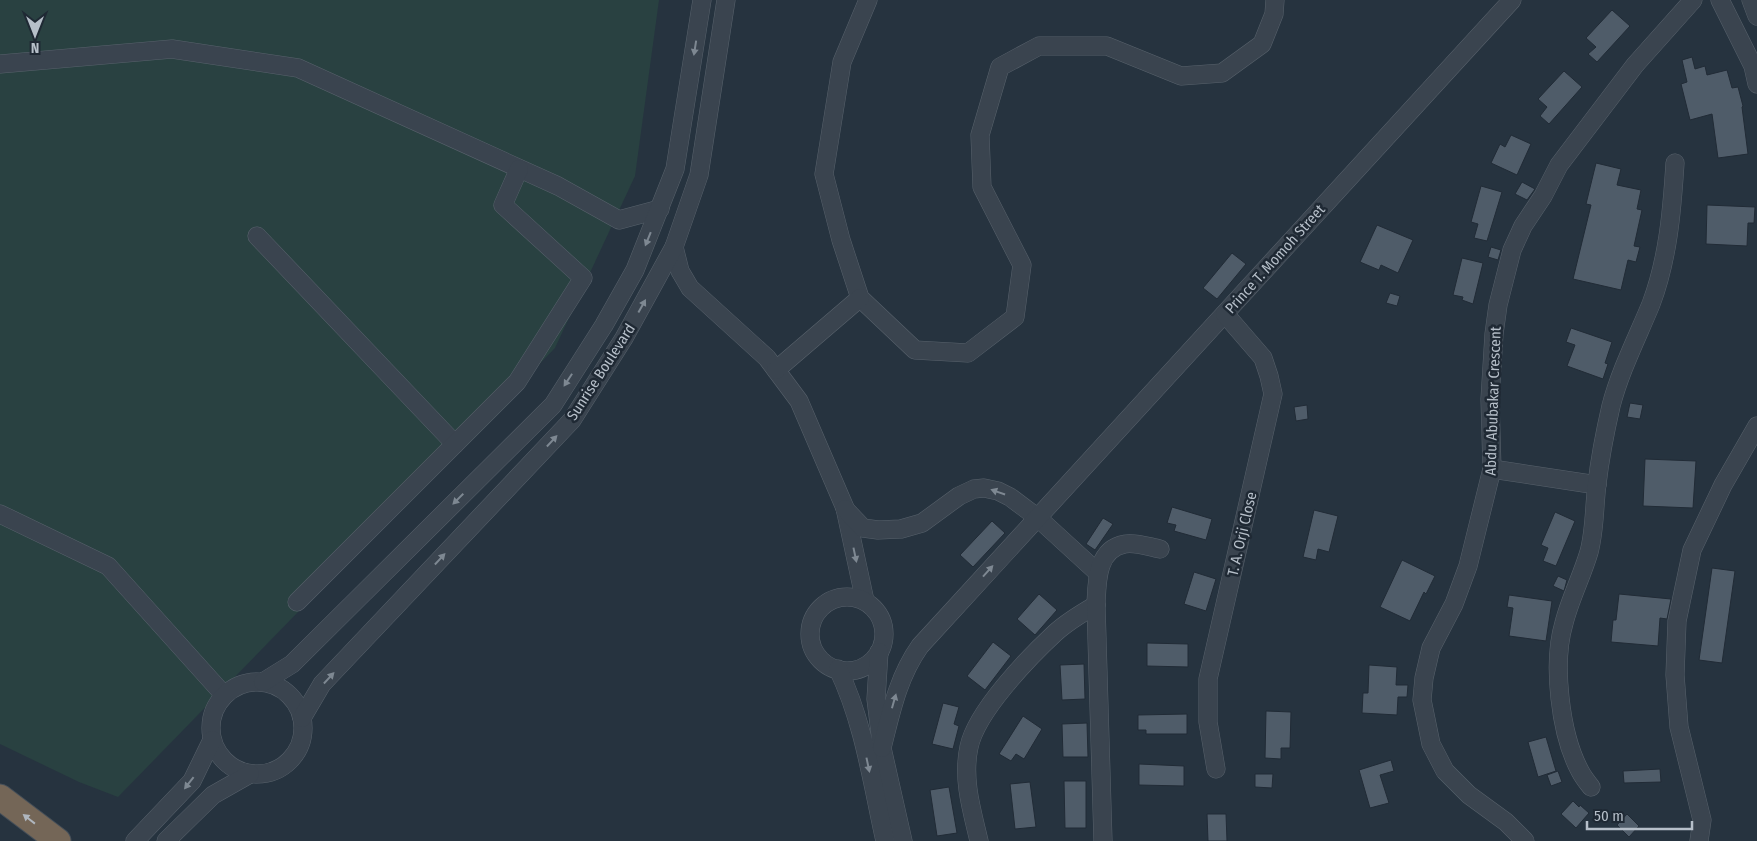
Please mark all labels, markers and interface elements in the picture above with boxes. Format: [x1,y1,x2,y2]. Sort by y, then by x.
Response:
north arrow [10,10,60,60]
text: N [31,39,39,56]
one-way arrow [691,41,699,57]
street label: Prince T. Momoh Street [1221,201,1329,317]
one-way arrow [643,232,651,246]
one-way arrow [637,300,646,313]
street label: Sunrise Boulevard [563,320,639,424]
street label: Abdu Abubakar Crescent [1481,326,1505,476]
one-way arrow [564,374,573,387]
one-way arrow [546,436,558,448]
one-way arrow [990,488,1005,495]
street label: T. A. Orji Close [1224,490,1260,578]
one-way arrow [452,493,464,505]
one-way arrow [851,547,859,563]
one-way arrow [434,554,446,566]
one-way arrow [982,564,993,577]
one-way arrow [323,672,335,684]
one-way arrow [890,693,898,708]
one-way arrow [865,758,873,774]
one-way arrow [184,776,195,789]
scale bar [1587,798,1692,830]
text: 50 m [1594,807,1624,825]
one-way arrow [23,813,36,824]

